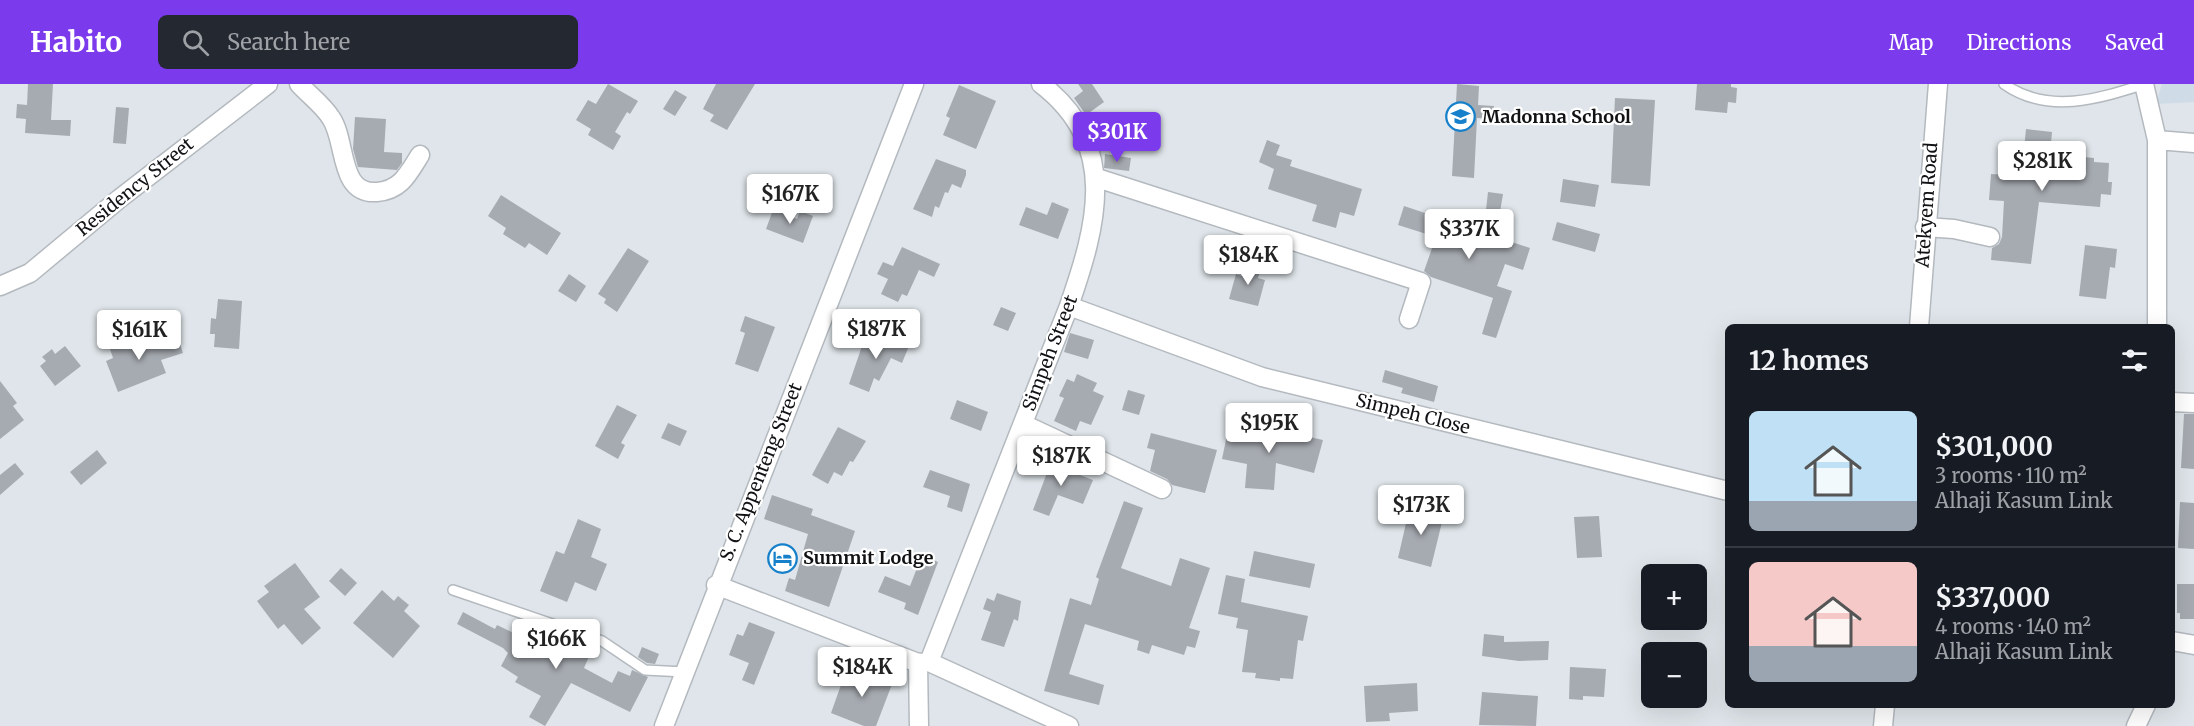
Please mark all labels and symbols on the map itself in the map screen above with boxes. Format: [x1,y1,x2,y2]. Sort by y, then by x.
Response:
school or university icon: Madonna School [1445,101,1477,133]
place label: Madonna School [1482,105,1631,128]
pin: $301K [1075,112,1159,163]
street label: Residency Street [71,132,198,241]
pin: $281K [2000,141,2084,192]
street label: Atekyem Road [1911,142,1942,269]
pin: $167K [748,174,832,225]
pin: $337K [1427,209,1511,260]
pin: $184K [1206,235,1290,286]
street label: Simpeh Street [1017,292,1082,414]
pin: $187K [834,309,918,360]
pin: $161K [97,310,181,361]
street label: S. C. Appenteng Street [714,379,807,564]
street label: Simpeh Close [1354,388,1473,439]
pin: $195K [1227,403,1311,454]
pin: $187K [1019,436,1103,487]
pin: $173K [1379,485,1463,536]
hotel icon: Summit Lodge [766,542,798,574]
place label: Summit Lodge [803,546,934,569]
pin: $166K [514,619,598,670]
pin: $184K [820,647,904,698]

